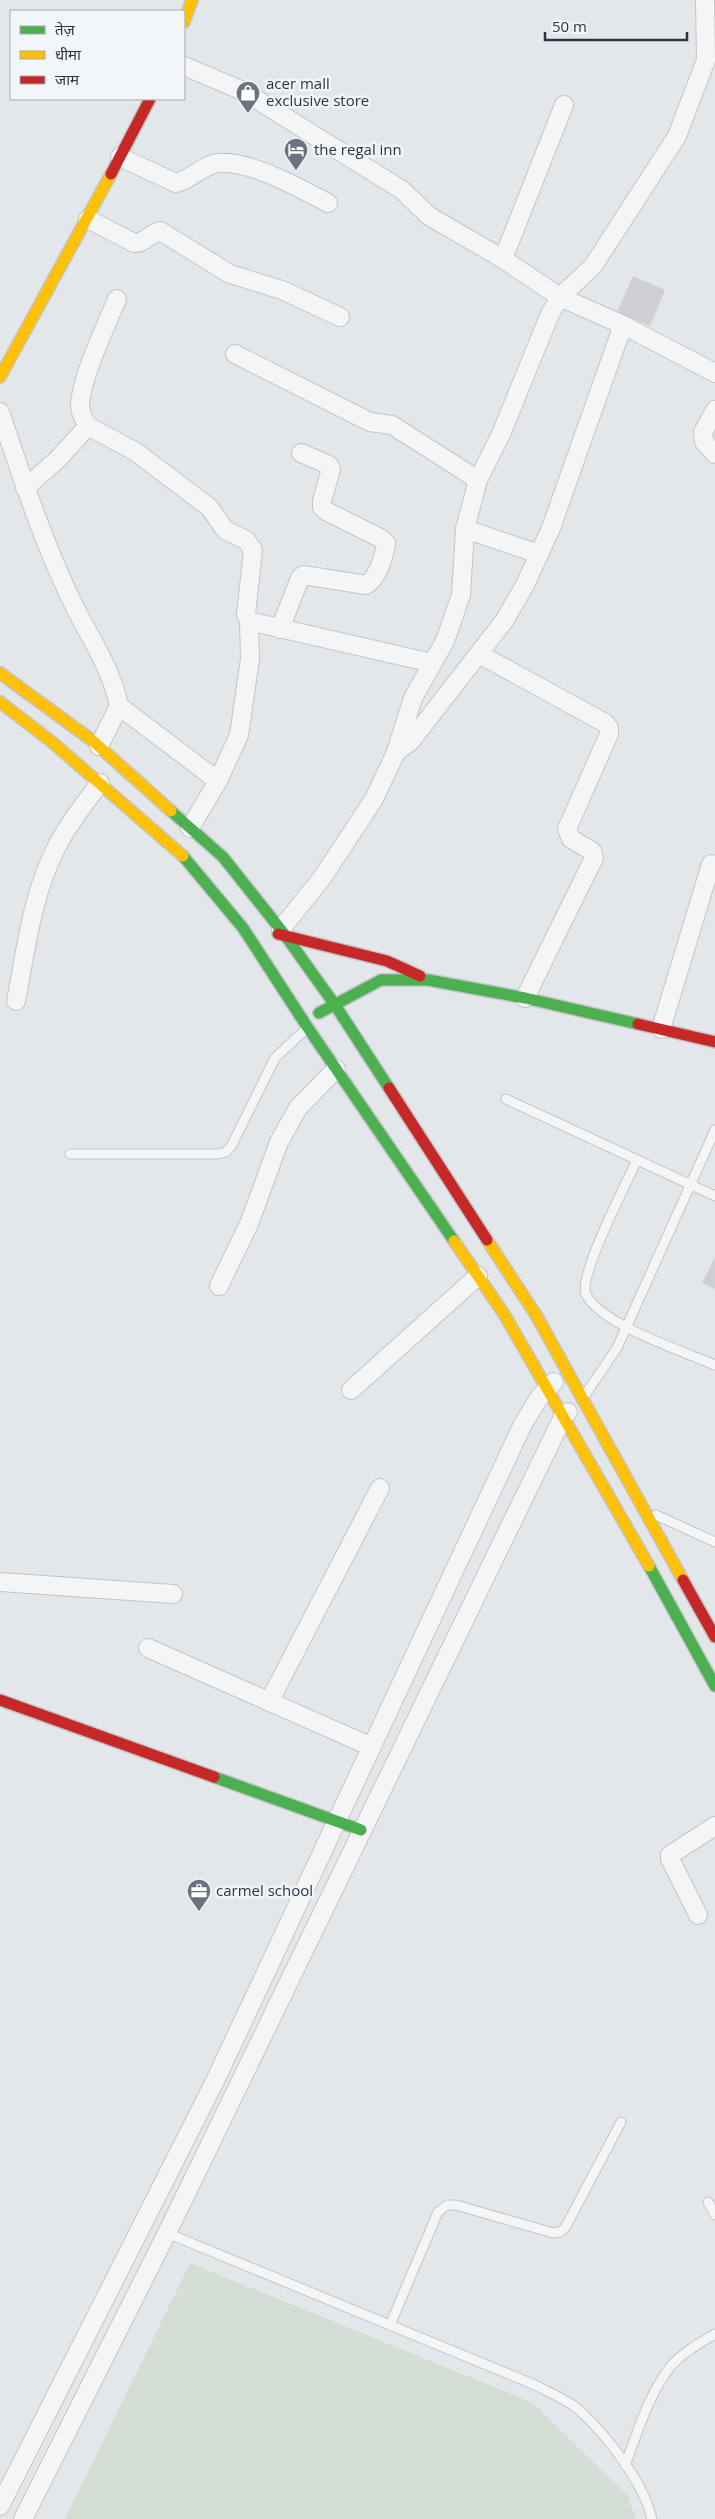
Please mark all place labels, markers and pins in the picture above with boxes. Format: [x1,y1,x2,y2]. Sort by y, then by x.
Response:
place label: acer mall exclusive store [266,73,369,110]
shop icon: acer mall exclusive store [235,80,261,114]
hotel icon: the regal inn [283,137,309,171]
place label: the regal inn [314,139,402,159]
office icon: carmel school [186,1878,212,1912]
place label: carmel school [216,1880,313,1900]

